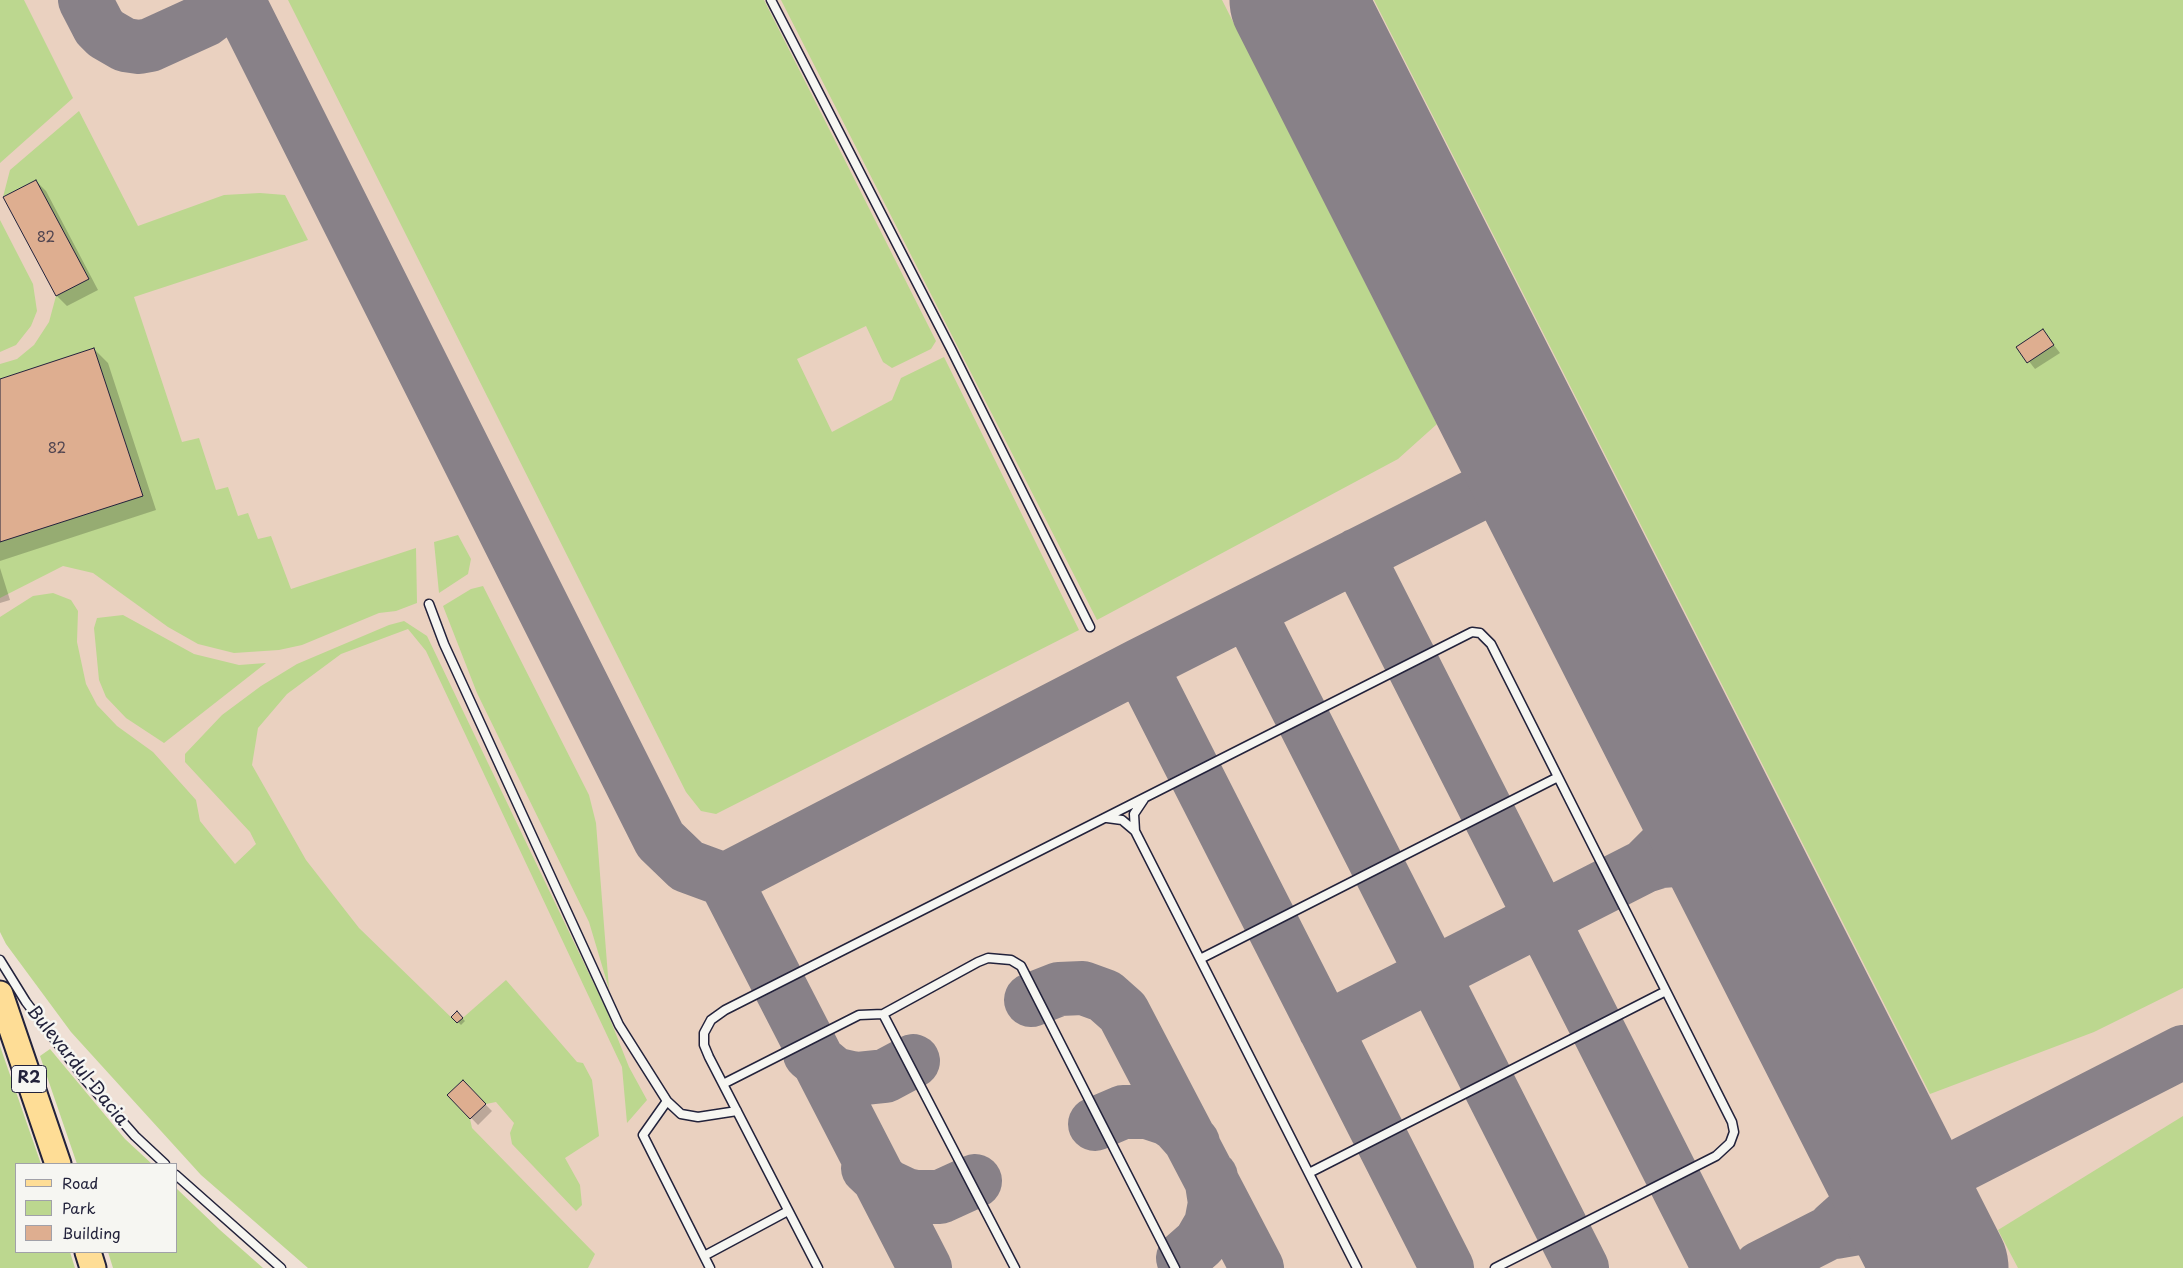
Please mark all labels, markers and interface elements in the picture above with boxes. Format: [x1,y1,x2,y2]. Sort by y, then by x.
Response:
house number: 82 [37,229,55,247]
house number: 82 [48,440,66,458]
street label: Bulevardul Dacia [22,1001,132,1131]
road number: R2 [12,1066,46,1092]
legend [15,1163,178,1253]
text: Road [62,1171,98,1194]
text: Park [62,1196,96,1219]
text: Building [62,1221,121,1244]

